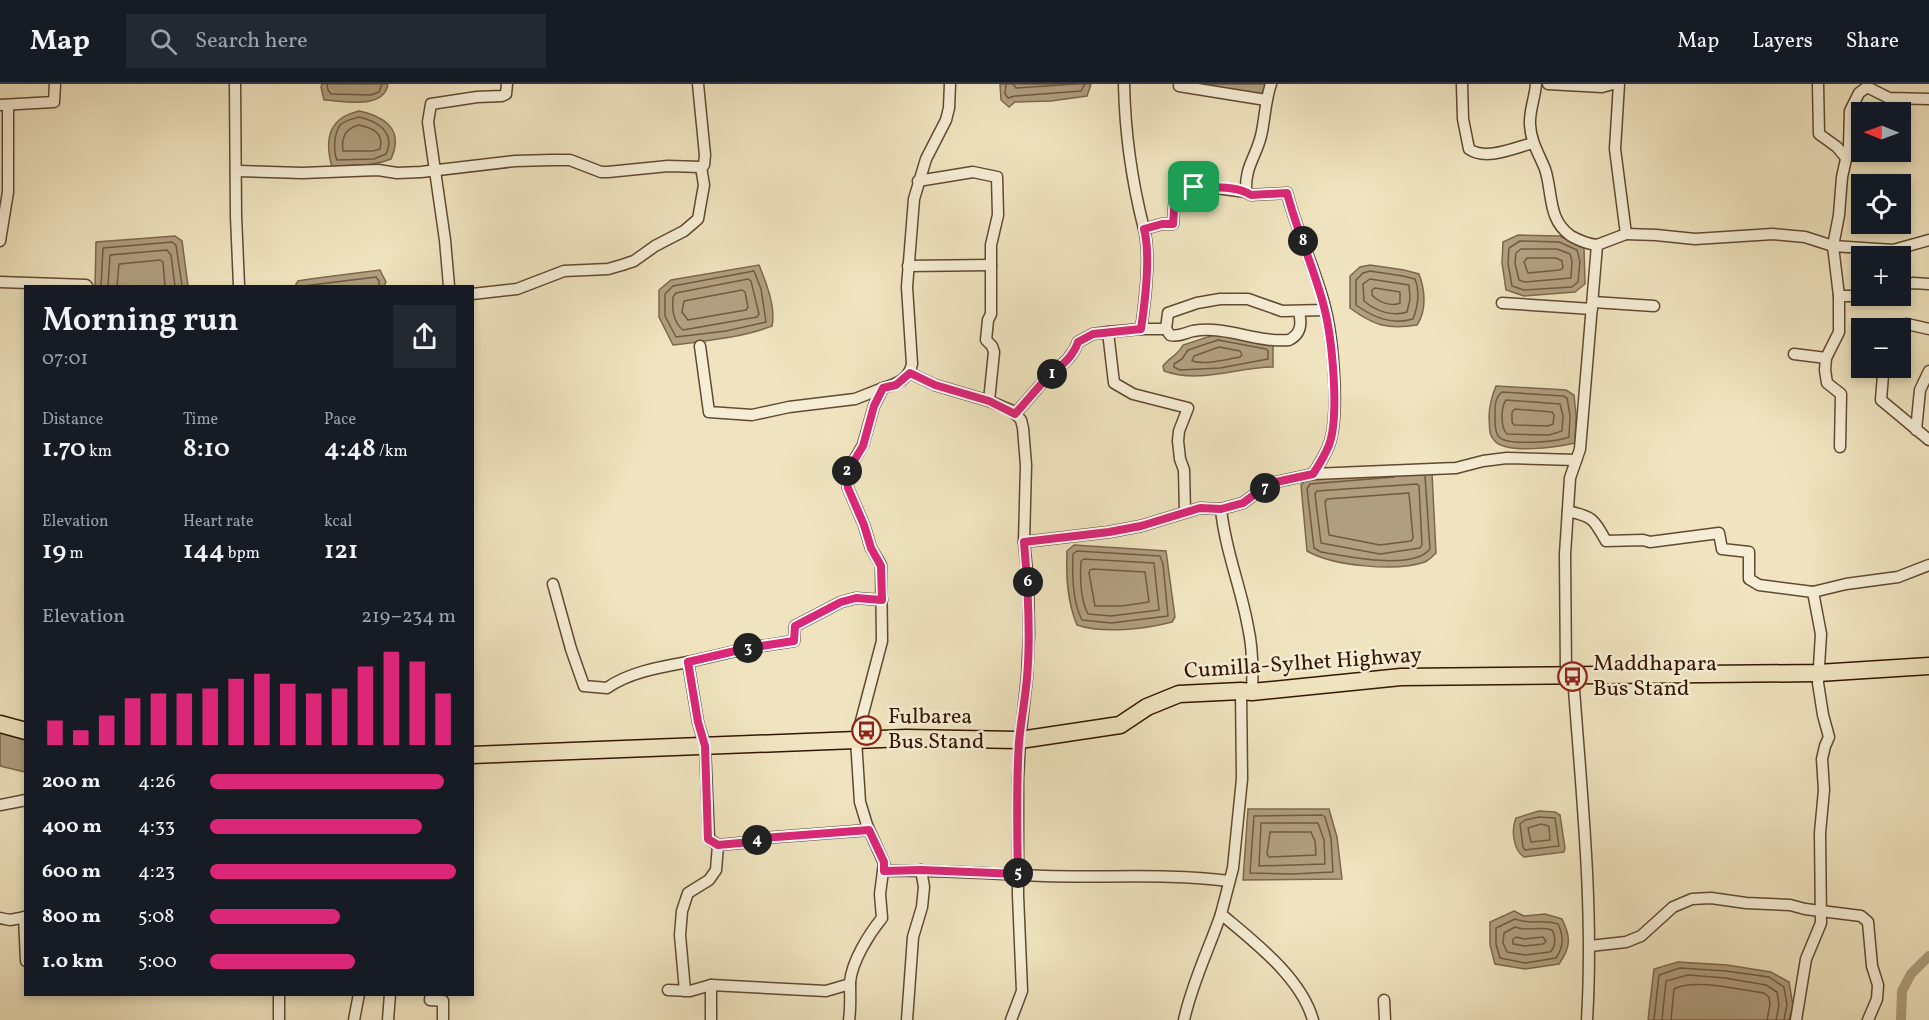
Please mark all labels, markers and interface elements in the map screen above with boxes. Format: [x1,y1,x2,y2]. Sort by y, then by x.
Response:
search box [126,14,546,68]
text: Map [30,22,90,61]
icon: search [147,25,180,58]
text: Search here [195,26,308,57]
text: Map [1677,27,1719,56]
text: Layers [1752,27,1813,56]
text: Share [1846,27,1899,56]
north arrow [1851,102,1911,162]
map controls [1851,102,1911,378]
pin [1168,161,1219,212]
icon: arrive [1177,170,1210,203]
button: locate [1851,174,1911,234]
pin: 8 [1288,226,1318,256]
text: 8 [1299,230,1307,252]
button: + [1851,246,1911,306]
text: Morning run [42,299,239,345]
button: share [393,305,456,368]
button: − [1851,318,1911,378]
text: 07:01 [42,345,88,373]
pin: 1 [1037,359,1067,389]
text: 1 [1049,363,1055,385]
text: Distance [42,409,103,431]
text: Time [183,409,218,431]
text: Pace [324,409,356,431]
text: 1.70 [42,431,86,467]
text: 8:10 [183,431,230,467]
text: 4:48 [324,431,376,467]
text: km [86,441,112,463]
text: /km [376,441,408,463]
pin: 2 [832,456,862,486]
text: 2 [843,460,851,482]
pin: 7 [1250,473,1280,503]
text: 7 [1261,477,1269,499]
text: Elevation [42,511,109,533]
text: Heart rate [183,511,254,533]
text: kcal [324,511,352,533]
text: 19 [42,533,66,569]
text: 144 [183,533,225,569]
text: 121 [324,533,358,569]
text: m [66,543,84,565]
text: bpm [225,543,260,565]
pin: 6 [1013,567,1043,597]
text: 6 [1024,571,1032,593]
text: Elevation [42,603,125,631]
text: 219–234 m [361,603,456,631]
pin: 3 [733,633,763,663]
text: 3 [744,637,752,659]
street label: Cumilla-Sylhet Highway [1183,640,1423,688]
place label: Maddhapara Bus Stand [1593,649,1717,705]
bus stop icon: Maddhapara Bus Stand [1556,661,1588,693]
place label: Fulbarea Bus Stand [888,702,984,758]
bus stop icon: Fulbarea Bus Stand [851,714,883,746]
text: 200 m [42,768,100,796]
text: 4:26 [138,768,176,796]
text: 400 m [42,813,102,841]
text: 4:33 [138,813,175,841]
pin: 4 [742,825,772,855]
text: 4 [752,829,762,851]
text: 600 m [42,858,101,886]
text: 4:23 [138,858,175,886]
pin: 5 [1003,858,1033,888]
text: 5 [1014,862,1022,884]
text: 800 m [42,903,101,931]
text: 5:08 [138,903,175,931]
text: 1.0 km [42,948,104,976]
text: 5:00 [138,948,177,976]

